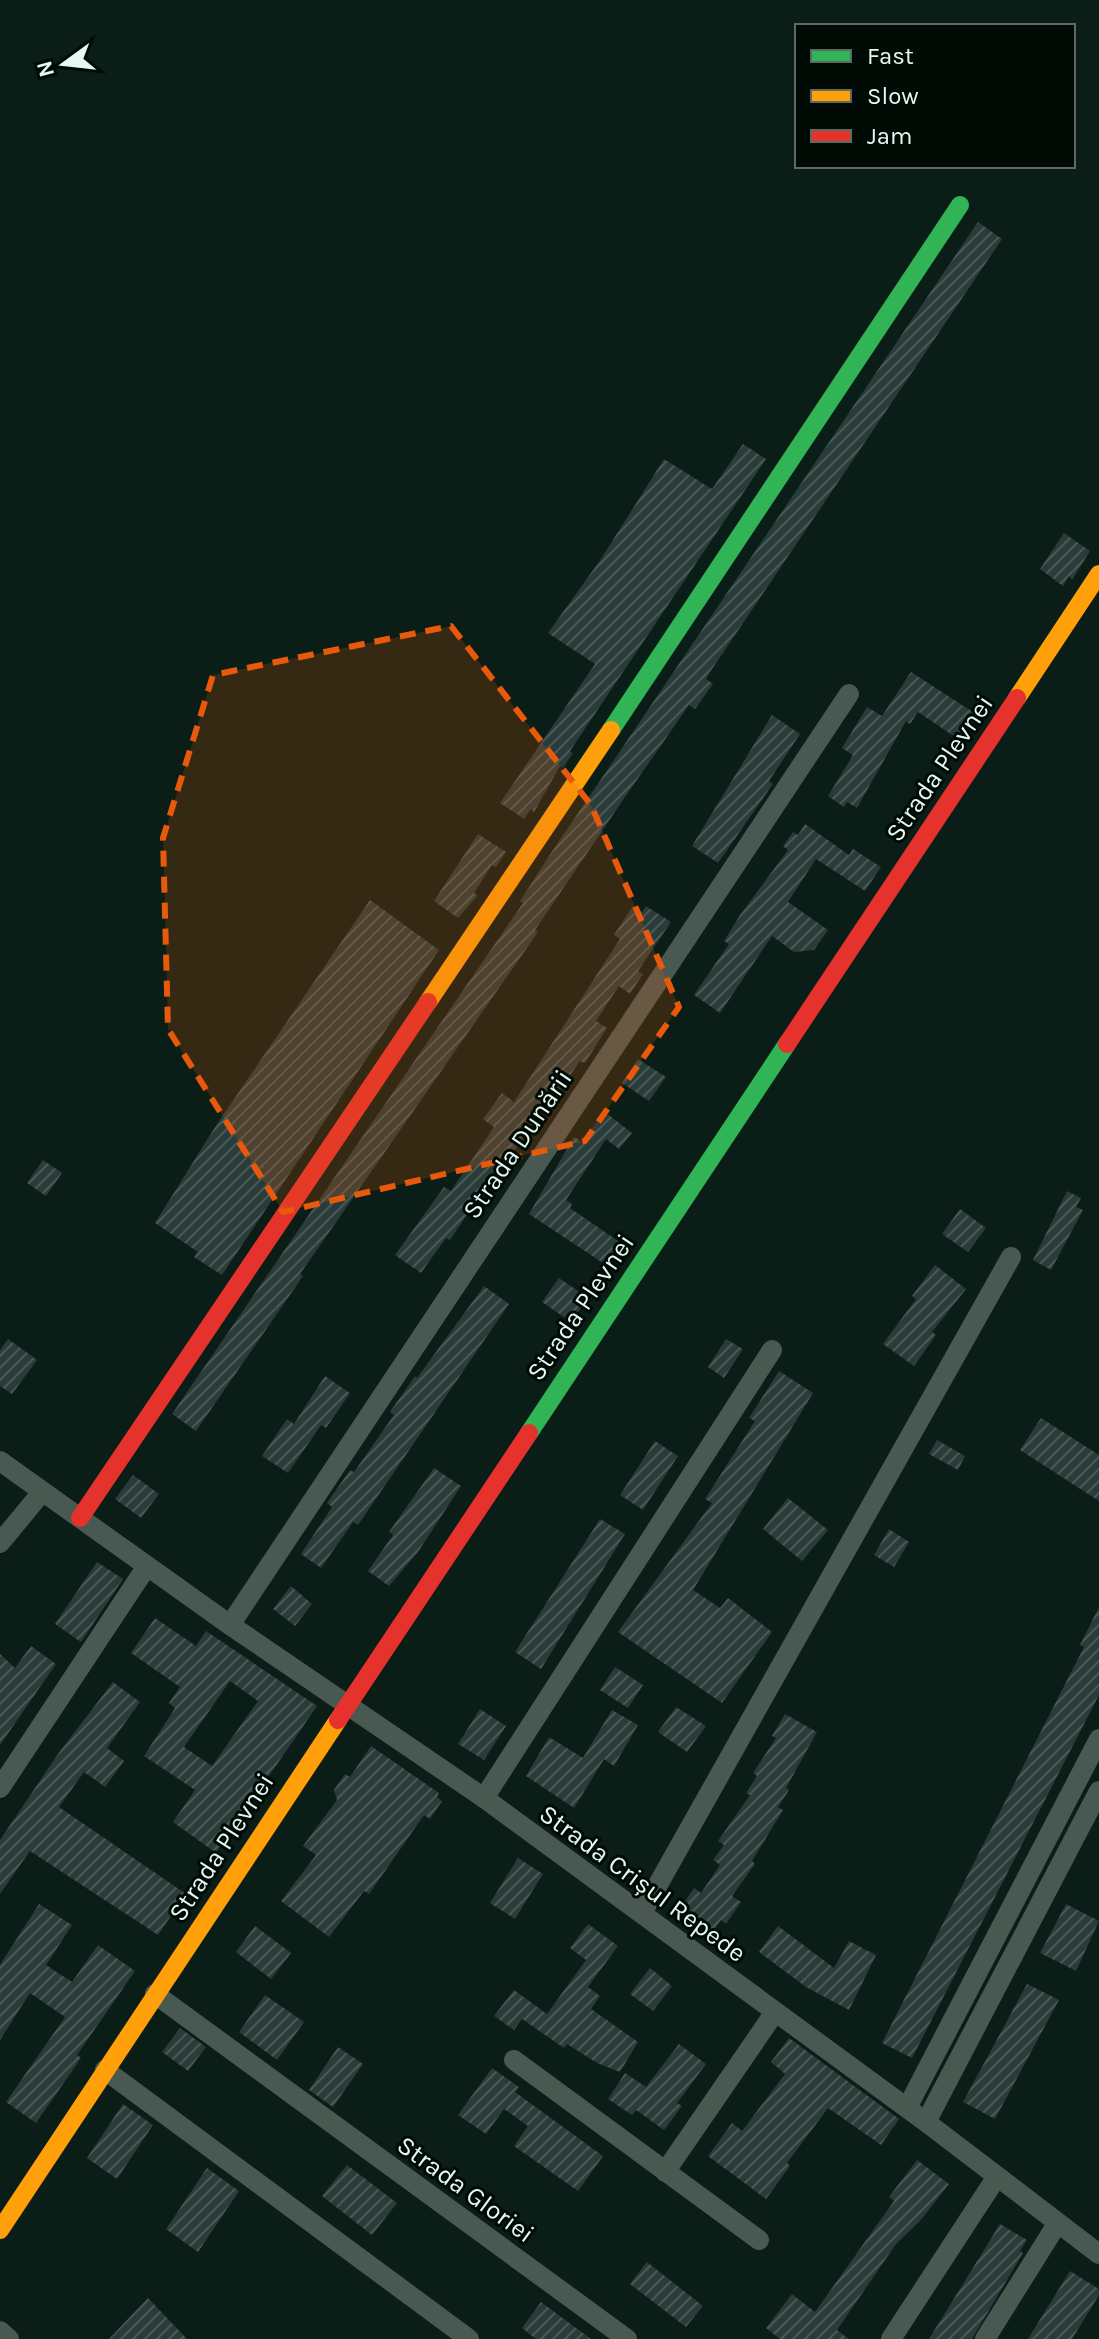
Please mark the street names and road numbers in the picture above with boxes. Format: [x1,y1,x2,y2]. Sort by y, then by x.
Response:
street label: Strada Plevnei [879,689,1000,847]
street label: Strada Dunării [456,1064,579,1225]
street label: Strada Plevnei [520,1228,641,1386]
street label: Strada Plevnei [162,1768,281,1927]
street label: Strada Crișul Repede [533,1798,752,1969]
street label: Strada Gloriei [391,2129,540,2249]

